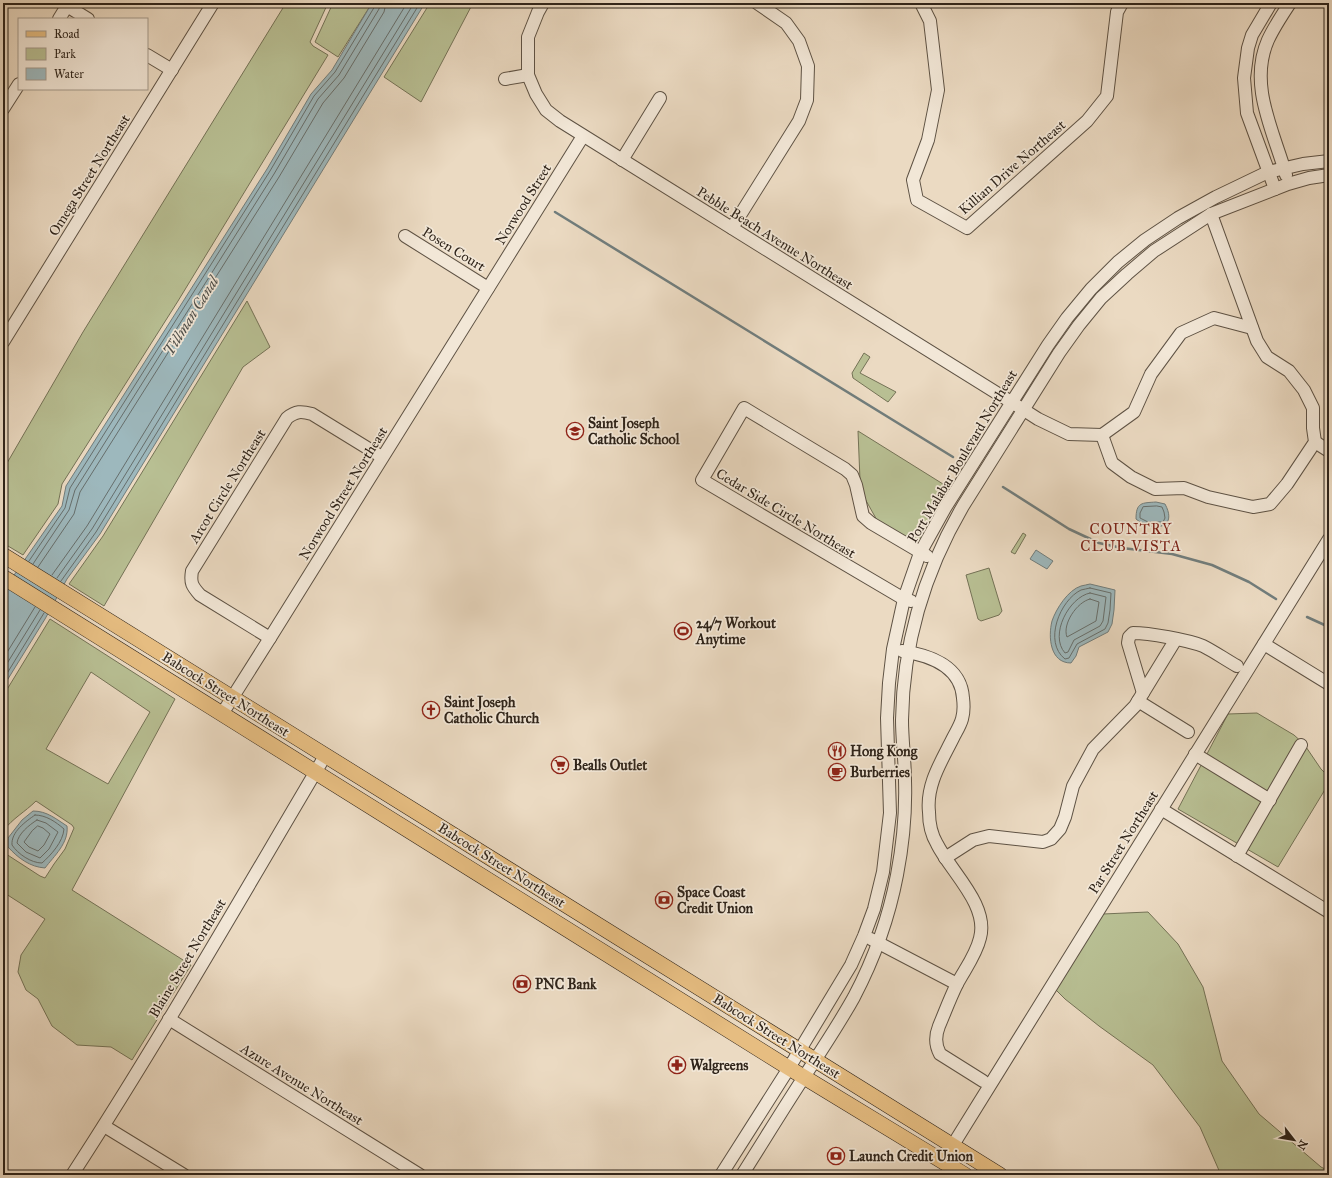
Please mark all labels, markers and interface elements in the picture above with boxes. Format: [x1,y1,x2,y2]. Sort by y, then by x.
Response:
legend [18,18,148,90]
text: Road [54,27,80,41]
text: Park [54,47,76,61]
text: Water [54,67,84,81]
street label: Omega Street Northeast [45,111,134,239]
street label: Killian Drive Northeast [956,116,1069,218]
street label: Norwood Street [492,161,555,248]
street label: Pebble Beach Avenue Northeast [694,183,856,294]
street label: Posen Court [419,223,488,275]
water label: Tillman Canal [160,271,224,359]
street label: Port Malabar Boulevard Northeast [904,367,1021,546]
place label: Saint Joseph Catholic School [588,415,681,448]
school or university icon: Saint Joseph Catholic School [565,421,585,441]
street label: Norwood Street Northeast [295,424,391,563]
street label: Arcot Circle Northeast [185,426,269,547]
street label: Cedar Side Circle Northeast [713,465,859,562]
district label: COUNTRY CLUB VISTA [1080,520,1182,555]
place label: 24/7 Workout Anytime [695,615,776,649]
sports icon: 24/7 Workout Anytime [673,621,693,641]
street label: Babcock Street Northeast [159,648,292,741]
place label: Saint Joseph Catholic Church [444,694,540,727]
church icon: Saint Joseph Catholic Church [421,700,441,720]
restaurant icon: Hong Kong [827,741,847,761]
place label: Hong Kong [850,743,918,761]
supermarket icon: Bealls Outlet [550,755,570,775]
place label: Bealls Outlet [573,757,647,774]
cafe icon: Burberries [827,762,847,782]
place label: Burberries [850,764,910,781]
street label: Par Street Northeast [1085,788,1162,897]
street label: Babcock Street Northeast [435,819,568,912]
place label: Space Coast Credit Union [677,884,754,917]
bank icon: Space Coast Credit Union [654,890,674,910]
street label: Blaine Street Northeast [145,896,230,1021]
bank icon: PNC Bank [512,974,532,994]
place label: PNC Bank [535,976,597,993]
street label: Babcock Street Northeast [710,990,843,1083]
street label: Azure Avenue Northeast [237,1039,366,1129]
pharmacy icon: Walgreens [667,1055,687,1075]
place label: Walgreens [690,1057,748,1075]
north arrow [1274,1120,1314,1160]
text: N [1294,1138,1310,1153]
bank icon: Launch Credit Union [826,1146,846,1166]
place label: Launch Credit Union [849,1148,974,1165]

